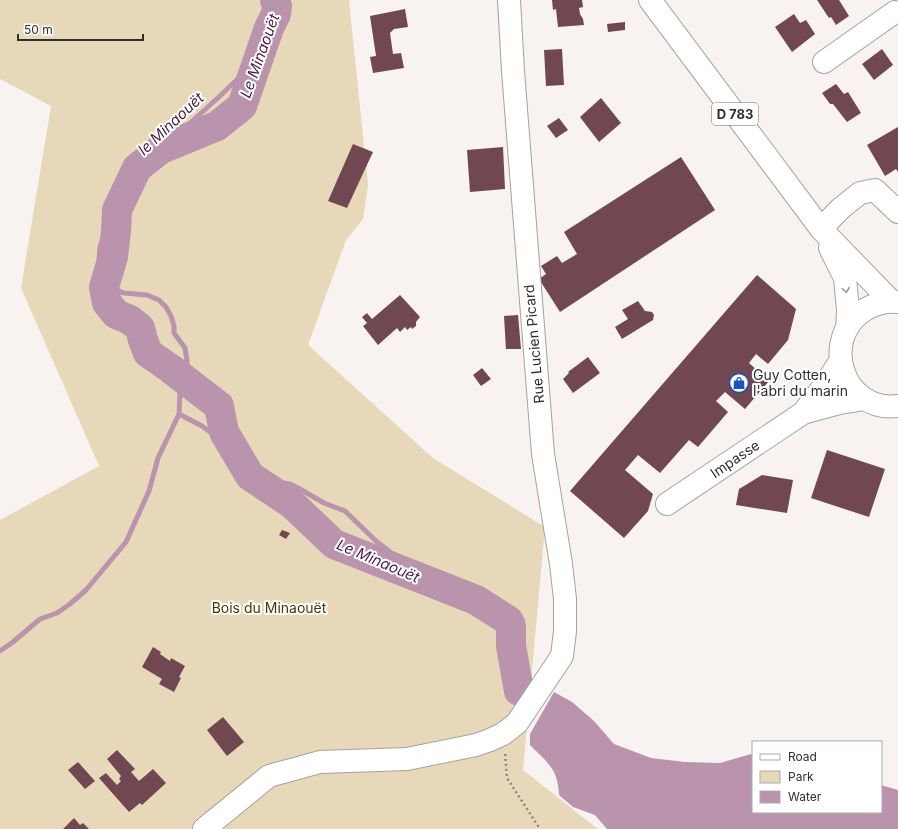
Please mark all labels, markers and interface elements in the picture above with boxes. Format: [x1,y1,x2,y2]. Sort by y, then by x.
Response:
water label: Le Minaouët [236,10,284,100]
scale bar [18,16,143,42]
text: 50 m [24,22,53,37]
water label: le Minaouët [134,88,208,159]
road number: D 783 [712,103,758,125]
street label: Rue Lucien Picard [520,284,547,404]
one-way arrow [841,287,850,293]
place label: Guy Cotten, l'abri du marin [753,366,848,399]
shop icon: Guy Cotten, l'abri du marin [728,372,750,394]
street label: Impasse [707,436,762,481]
water label: Le Minaouët [334,535,423,587]
park label: Bois du Minaouët [212,599,327,616]
legend [752,741,882,813]
text: Road [788,749,817,764]
text: Park [788,769,814,784]
text: Water [788,789,822,804]

